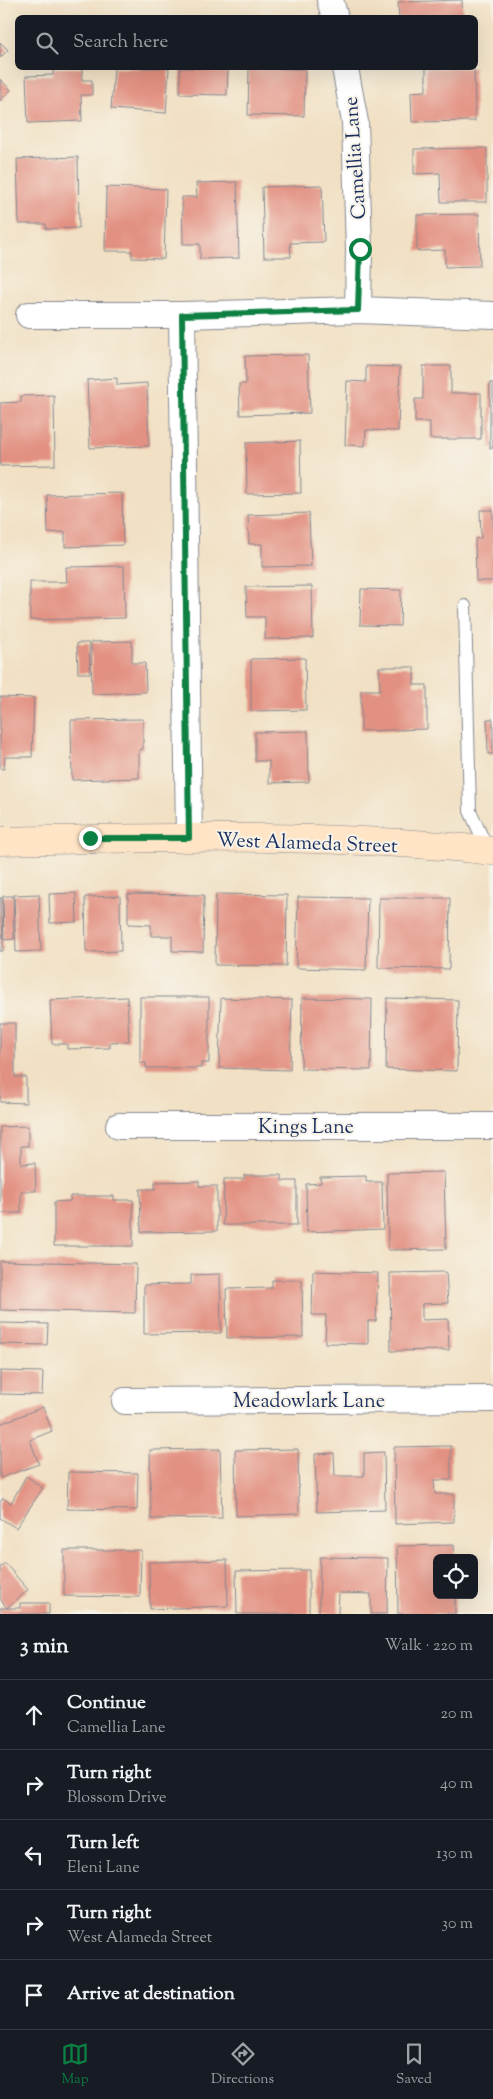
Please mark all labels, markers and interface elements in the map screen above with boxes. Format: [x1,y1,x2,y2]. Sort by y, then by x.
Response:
search box [15,15,478,70]
icon: search [33,29,61,57]
text: Search here [73,29,168,56]
street label: Camellia Lane [338,95,375,220]
route start [349,238,372,261]
route end [79,827,102,850]
street label: West Alameda Street [216,827,398,862]
street label: Kings Lane [258,1114,354,1143]
street label: Meadowlark Lane [233,1388,385,1417]
map controls [433,1554,478,1599]
button: locate [433,1554,478,1599]
text: 3 min [20,1632,69,1662]
text: Walk · 220 m [385,1635,473,1658]
text: Continue [67,1690,146,1717]
icon: ahead [20,1701,48,1729]
text: 20 m [440,1703,473,1726]
text: Camellia Lane [67,1717,166,1740]
text: Turn right [67,1760,151,1787]
icon: right [20,1771,48,1799]
text: 40 m [440,1773,473,1796]
text: Blossom Drive [67,1787,167,1810]
text: Turn left [67,1830,139,1857]
icon: left [20,1841,48,1869]
text: 130 m [436,1843,473,1866]
text: Eleni Lane [67,1857,140,1880]
text: Turn right [67,1900,151,1927]
icon: right [20,1911,48,1939]
text: 30 m [442,1913,473,1936]
text: West Alameda Street [67,1927,212,1950]
icon: arrive [20,1981,48,2009]
text: Arrive at destination [67,1981,235,2008]
tab: Map [61,2040,89,2090]
tab: Directions [211,2040,274,2090]
tab: Saved [396,2040,432,2090]

